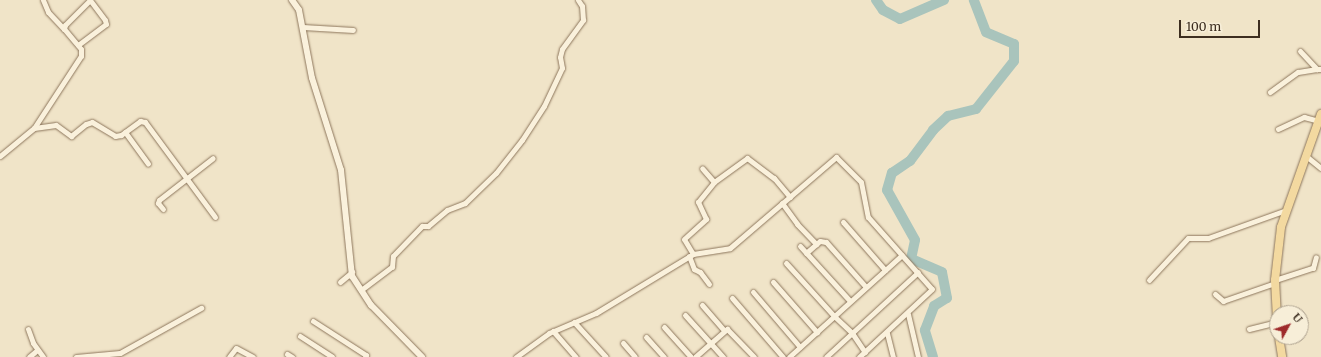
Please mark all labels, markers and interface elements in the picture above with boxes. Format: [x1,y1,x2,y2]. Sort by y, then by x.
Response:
scale bar [1181,12,1262,38]
text: 100 m [1186,19,1221,34]
north arrow [1269,305,1309,345]
text: U [1289,310,1305,326]

